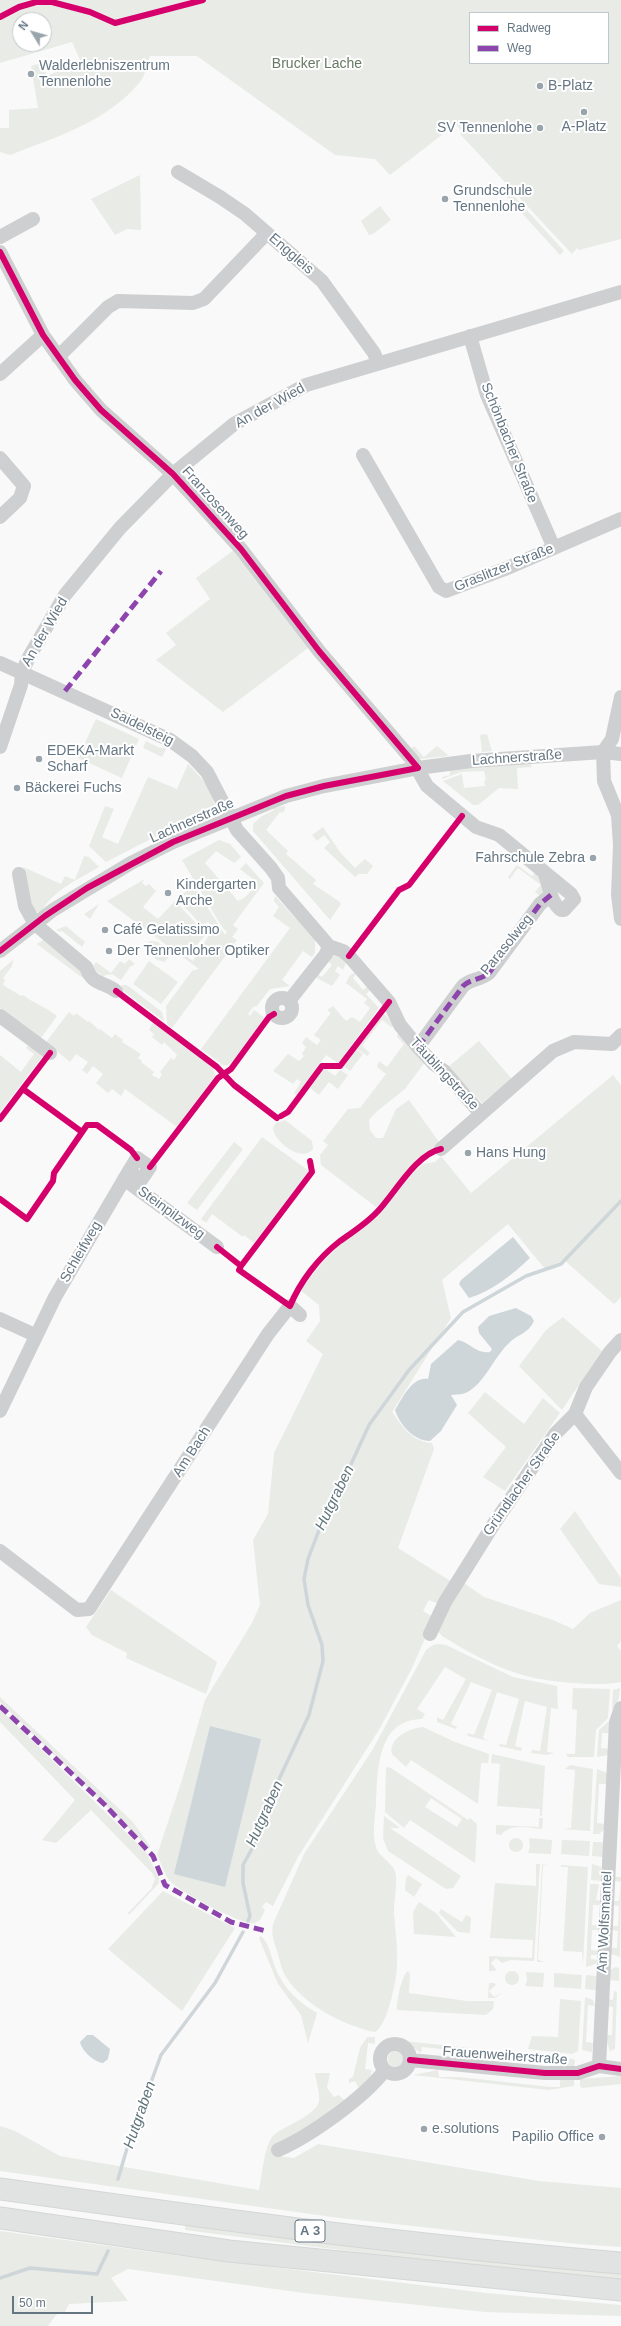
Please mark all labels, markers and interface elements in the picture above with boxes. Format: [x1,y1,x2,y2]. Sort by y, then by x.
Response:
north arrow [12,12,52,52]
legend [469,12,609,64]
text: N [16,19,30,32]
text: Radweg [507,21,551,35]
text: Weg [507,41,531,55]
park label: Brucker Lache [272,56,362,72]
place label: Walderlebniszentrum Tennenlohe [39,58,170,90]
marker: Walderlebniszentrum Tennenlohe [26,69,36,79]
place label: B-Platz [548,78,593,94]
marker: B-Platz [535,81,545,91]
marker: A-Platz [579,107,589,117]
place label: A-Platz [561,119,607,135]
place label: SV Tennenlohe [437,120,532,136]
marker: SV Tennenlohe [535,123,545,133]
place label: Grundschule Tennenlohe [453,183,532,216]
marker: Grundschule Tennenlohe [440,194,450,204]
street label: Enggleis [265,230,317,278]
street label: An der Wied [232,380,308,432]
street label: Schönbacher Straße [477,380,541,506]
street label: Franzosenweg [178,463,252,543]
street label: Graslitzer Straße [452,540,556,596]
street label: An der Wied [18,594,72,670]
street label: Saidelsteig [108,704,176,750]
place label: EDEKA-Markt Scharf [47,743,134,776]
street label: Lachnerstraße [471,746,563,770]
marker: EDEKA-Markt Scharf [34,754,44,764]
place label: Bäckerei Fuchs [25,780,121,796]
marker: Bäckerei Fuchs [12,783,22,793]
street label: Lachnerstraße [147,795,237,847]
place label: Fahrschule Zebra [475,850,585,866]
marker: Fahrschule Zebra [588,853,598,863]
place label: Kindergarten Arche [176,877,256,910]
marker: Kindergarten Arche [163,888,173,898]
street label: Parasolweg [477,911,537,979]
place label: Café Gelatissimo [113,922,220,938]
marker: Café Gelatissimo [100,925,110,935]
place label: Der Tennenloher Optiker [117,943,270,959]
marker: Der Tennenloher Optiker [104,946,114,956]
street label: Täublingstraße [406,1034,482,1114]
place label: Hans Hung [476,1145,546,1161]
marker: Hans Hung [463,1148,473,1158]
street label: Steinpilzweg [134,1183,208,1243]
street label: Schleifweg [57,1218,105,1286]
street label: Am Bach [169,1424,215,1480]
street label: Gründlacher Straße [480,1429,564,1539]
water label: Hutgraben [312,1463,358,1533]
water label: Hutgraben [243,1778,287,1850]
street label: Am Wolfsmantel [594,1871,616,1973]
street label: Frauenweiherstraße [442,2043,568,2069]
water label: Hutgraben [120,2079,160,2151]
place label: e.solutions [432,2121,499,2137]
marker: e.solutions [419,2124,429,2134]
place label: Papilio Office [512,2129,594,2145]
marker: Papilio Office [597,2132,607,2142]
road number: A 3 [295,2220,325,2242]
scale bar [14,2288,95,2314]
text: 50 m [19,2296,46,2310]

